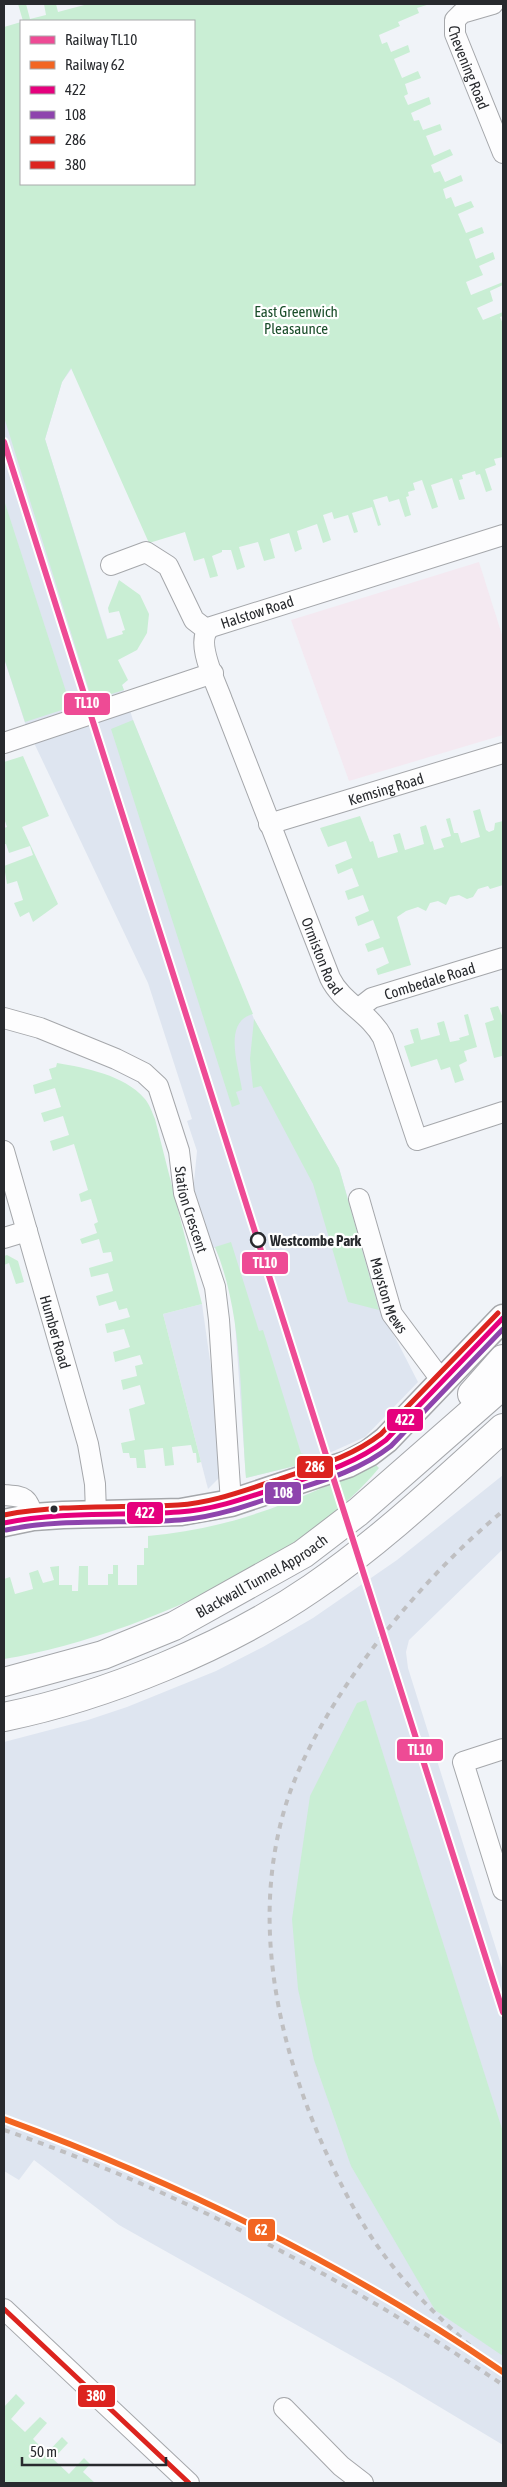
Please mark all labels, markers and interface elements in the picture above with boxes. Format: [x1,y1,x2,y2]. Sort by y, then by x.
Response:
legend [20,20,195,185]
street label: Chevening Road [446,25,493,112]
text: Railway TL10 [65,31,137,48]
text: Railway 62 [65,56,125,73]
text: 422 [65,81,86,98]
text: 108 [65,106,86,123]
text: 286 [65,131,86,148]
text: 380 [65,156,86,173]
park label: East Greenwich Pleasaunce [254,303,338,337]
street label: Halstow Road [218,592,296,632]
line badge: TL10 [63,692,111,716]
text: TL10 [75,695,100,711]
street label: Kemsing Road [346,769,425,808]
street label: Ormiston Road [299,915,346,998]
street label: Combedale Road [382,959,477,1002]
street label: Station Crescent [172,1165,212,1255]
marker: Westcombe Park [250,1232,266,1248]
place label: Westcombe Park [269,1232,362,1249]
line badge: TL10 [241,1251,289,1275]
text: TL10 [253,1255,278,1271]
street label: Mayston Mews [368,1255,412,1336]
street label: Humber Road [37,1293,74,1371]
line badge: 422 [386,1408,424,1432]
text: 422 [394,1412,415,1428]
line badge: 286 [296,1455,334,1479]
text: 286 [305,1459,325,1475]
line badge: 108 [264,1481,302,1505]
text: 108 [273,1485,293,1501]
line badge: 422 [126,1501,164,1525]
unlabelled marker [49,1504,59,1514]
text: 422 [134,1505,155,1521]
street label: Blackwall Tunnel Approach [192,1530,330,1621]
line badge: TL10 [396,1738,444,1762]
text: TL10 [408,1742,433,1758]
line badge: 62 [247,2218,276,2242]
text: 62 [254,2222,268,2238]
line badge: 380 [77,2384,116,2408]
text: 380 [86,2388,106,2404]
scale bar [22,2434,166,2466]
text: 50 m [30,2443,57,2460]

